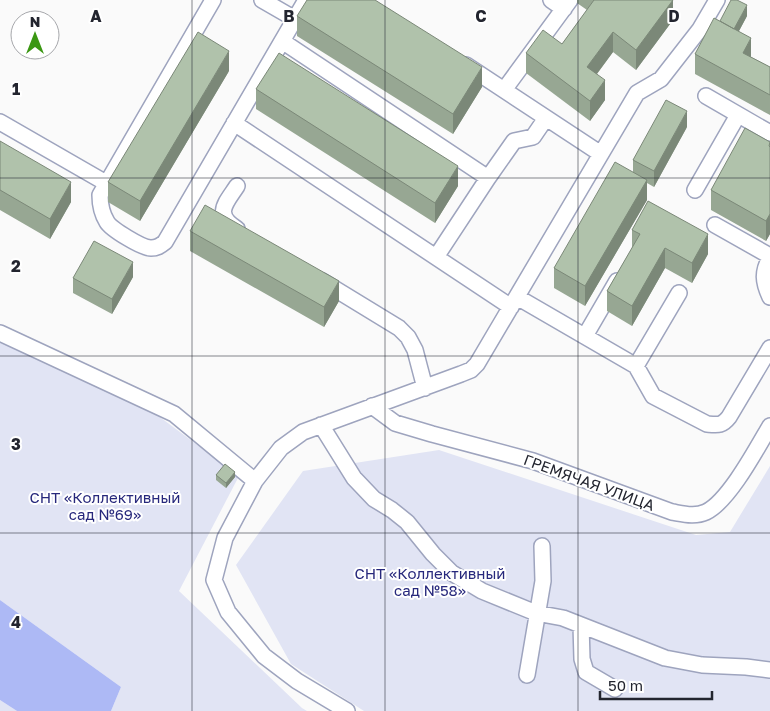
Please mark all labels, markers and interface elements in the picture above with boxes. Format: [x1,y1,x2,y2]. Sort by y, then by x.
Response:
text: A [90,6,102,26]
text: B [283,6,295,26]
text: C [475,6,487,26]
text: D [668,6,680,26]
north arrow [10,10,60,60]
text: N [30,13,40,30]
text: 1 [12,79,20,99]
text: 2 [11,256,21,276]
text: 3 [11,434,21,454]
street label: ГРЕМЯЧАЯ УЛИЦА [521,450,657,514]
park label: СНТ «Коллективный сад №69» [29,488,181,523]
park label: СНТ «Коллективный сад №58» [354,564,506,599]
text: 4 [11,612,21,632]
scale bar [600,668,712,700]
text: 50 m [608,676,643,694]

